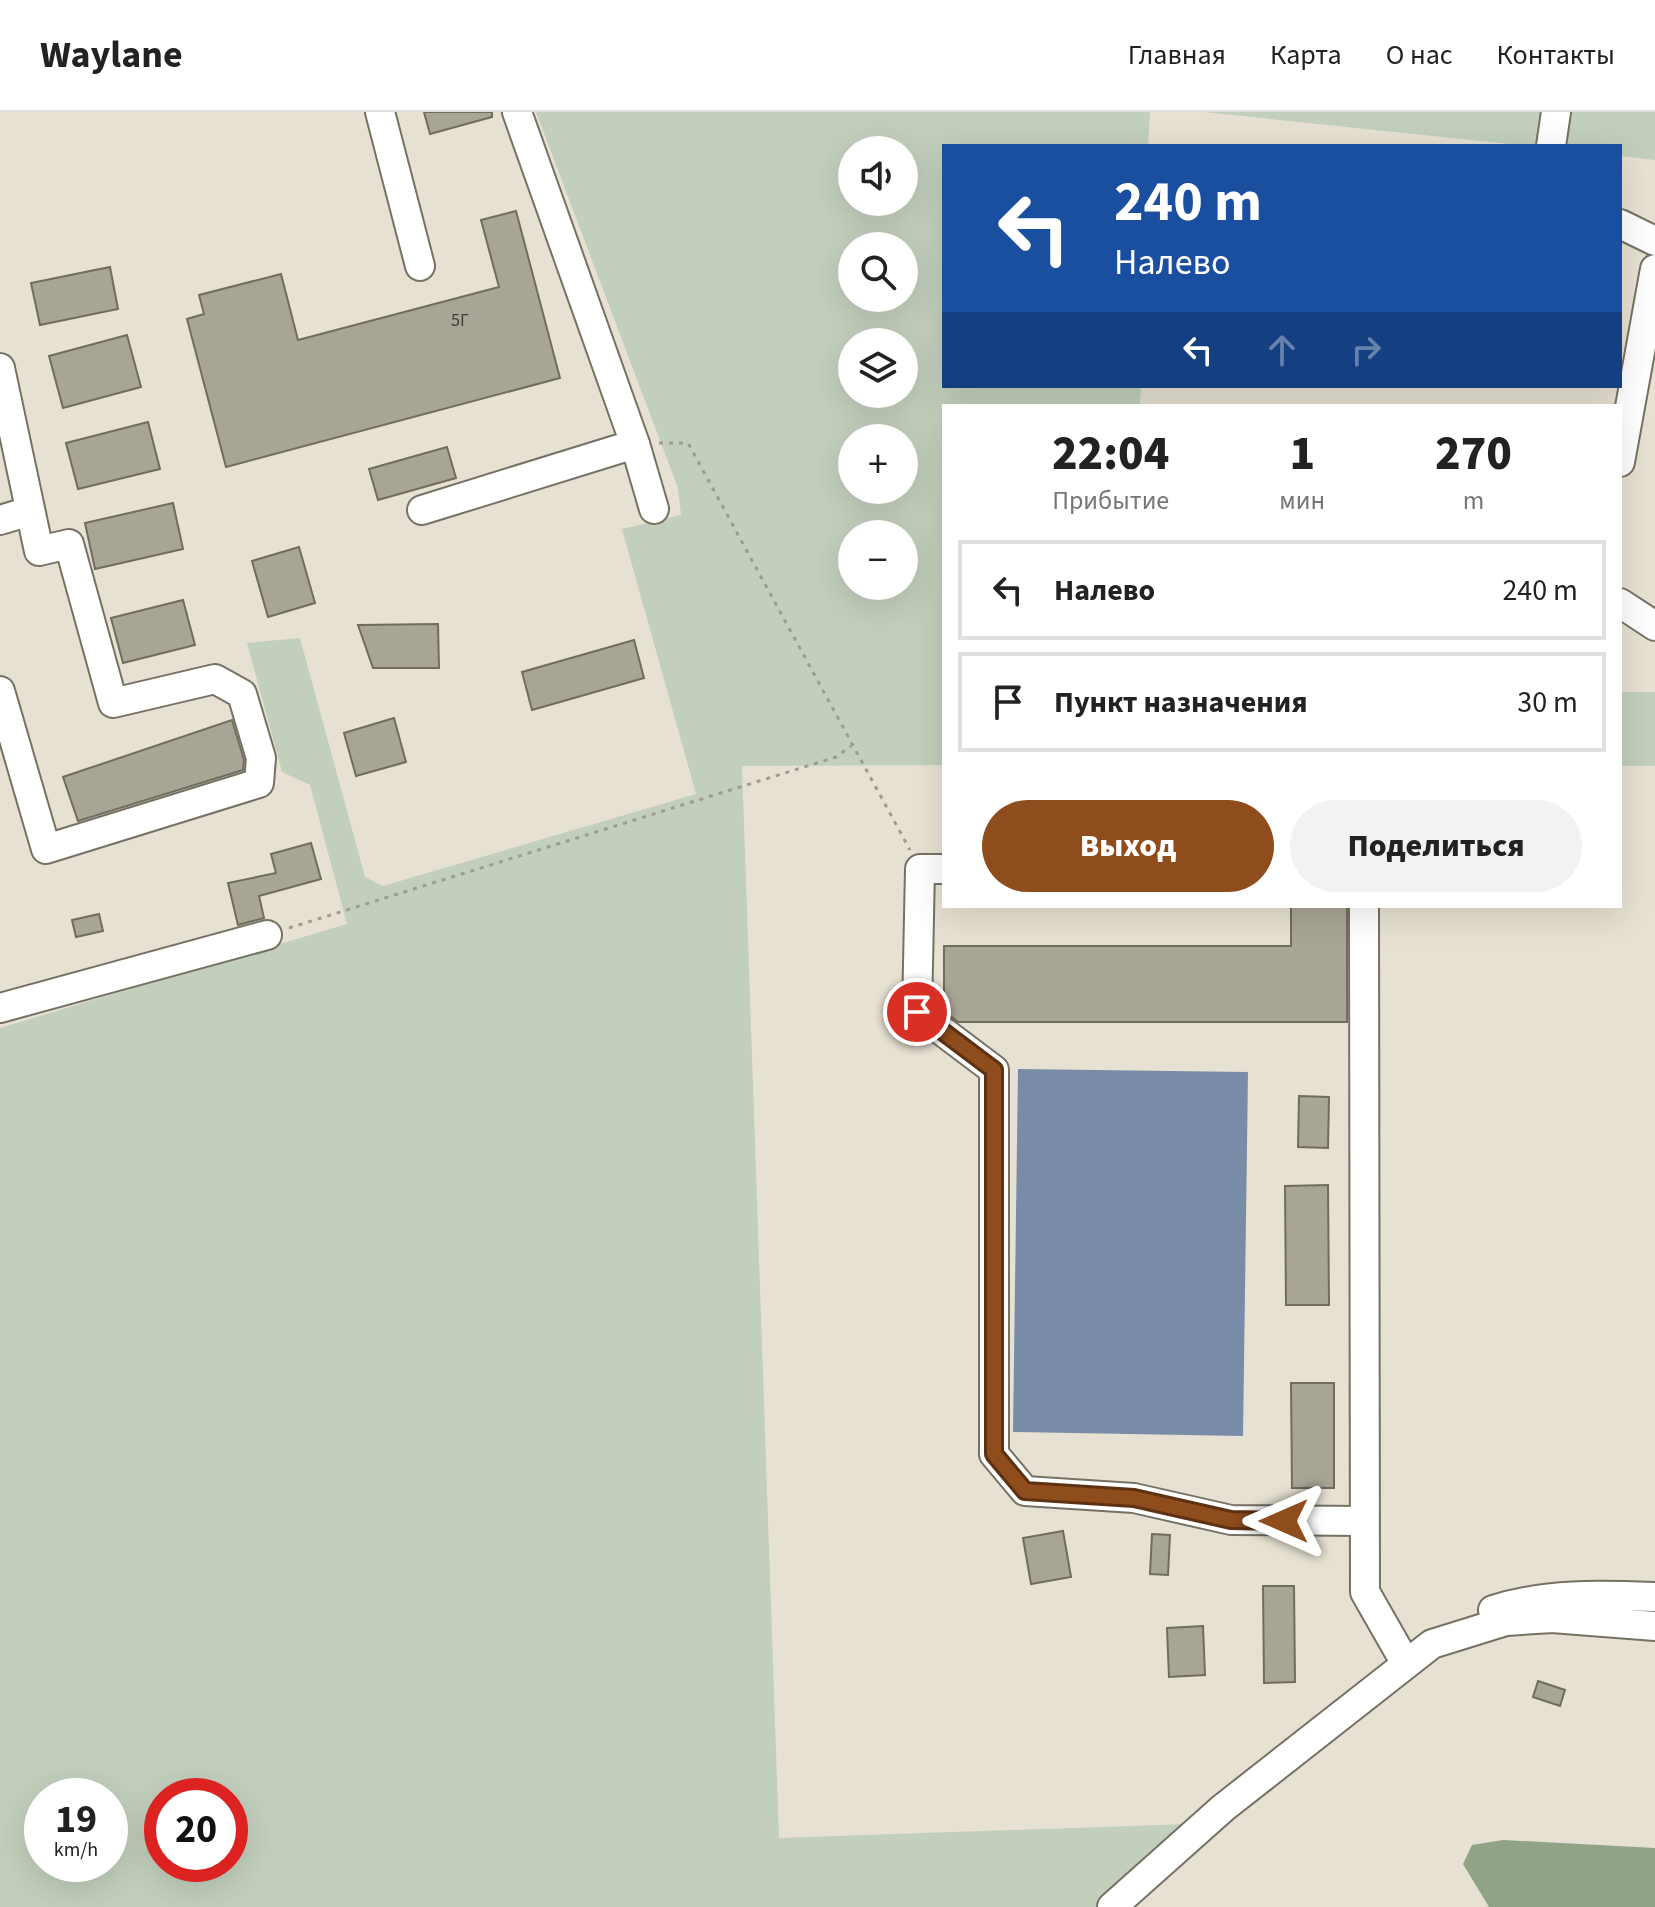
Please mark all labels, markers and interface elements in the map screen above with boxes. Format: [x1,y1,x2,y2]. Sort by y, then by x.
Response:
text: Waylane [40,28,183,82]
text: Главная [1128,35,1226,75]
text: Карта [1270,35,1342,75]
text: О нас [1386,35,1453,75]
text: Контакты [1497,35,1615,75]
map controls [838,136,918,600]
button: sound [838,136,918,216]
text: 240 m [1114,163,1262,242]
icon: left [982,176,1086,280]
button: search [838,232,918,312]
text: Налево [1114,237,1230,288]
house number: 5Г [451,308,469,333]
button: layers [838,328,918,408]
icon: left [1176,328,1220,372]
icon: ahead [1260,328,1304,372]
icon: right [1344,328,1388,372]
text: 22:04 [1052,420,1169,488]
text: 1 [1289,420,1315,488]
text: 270 [1435,420,1512,488]
button: + [838,424,918,504]
text: Прибытие [1052,482,1169,519]
text: мин [1279,482,1325,519]
text: m [1463,482,1484,519]
button: − [838,520,918,600]
icon: left [986,568,1030,612]
text: Налево [1054,569,1155,612]
text: 240 m [1502,569,1578,612]
icon: arrive [986,680,1030,724]
text: Пункт назначения [1054,681,1308,724]
text: 30 m [1517,681,1578,724]
button: Выход [982,800,1274,892]
button: Поделиться [1290,800,1582,892]
pin [883,978,951,1046]
icon: arrive [895,990,939,1034]
position arrow [1242,1479,1326,1563]
speed limit sign: 20 [144,1778,248,1882]
text: 19 [55,1791,97,1848]
text: km/h [54,1836,98,1864]

